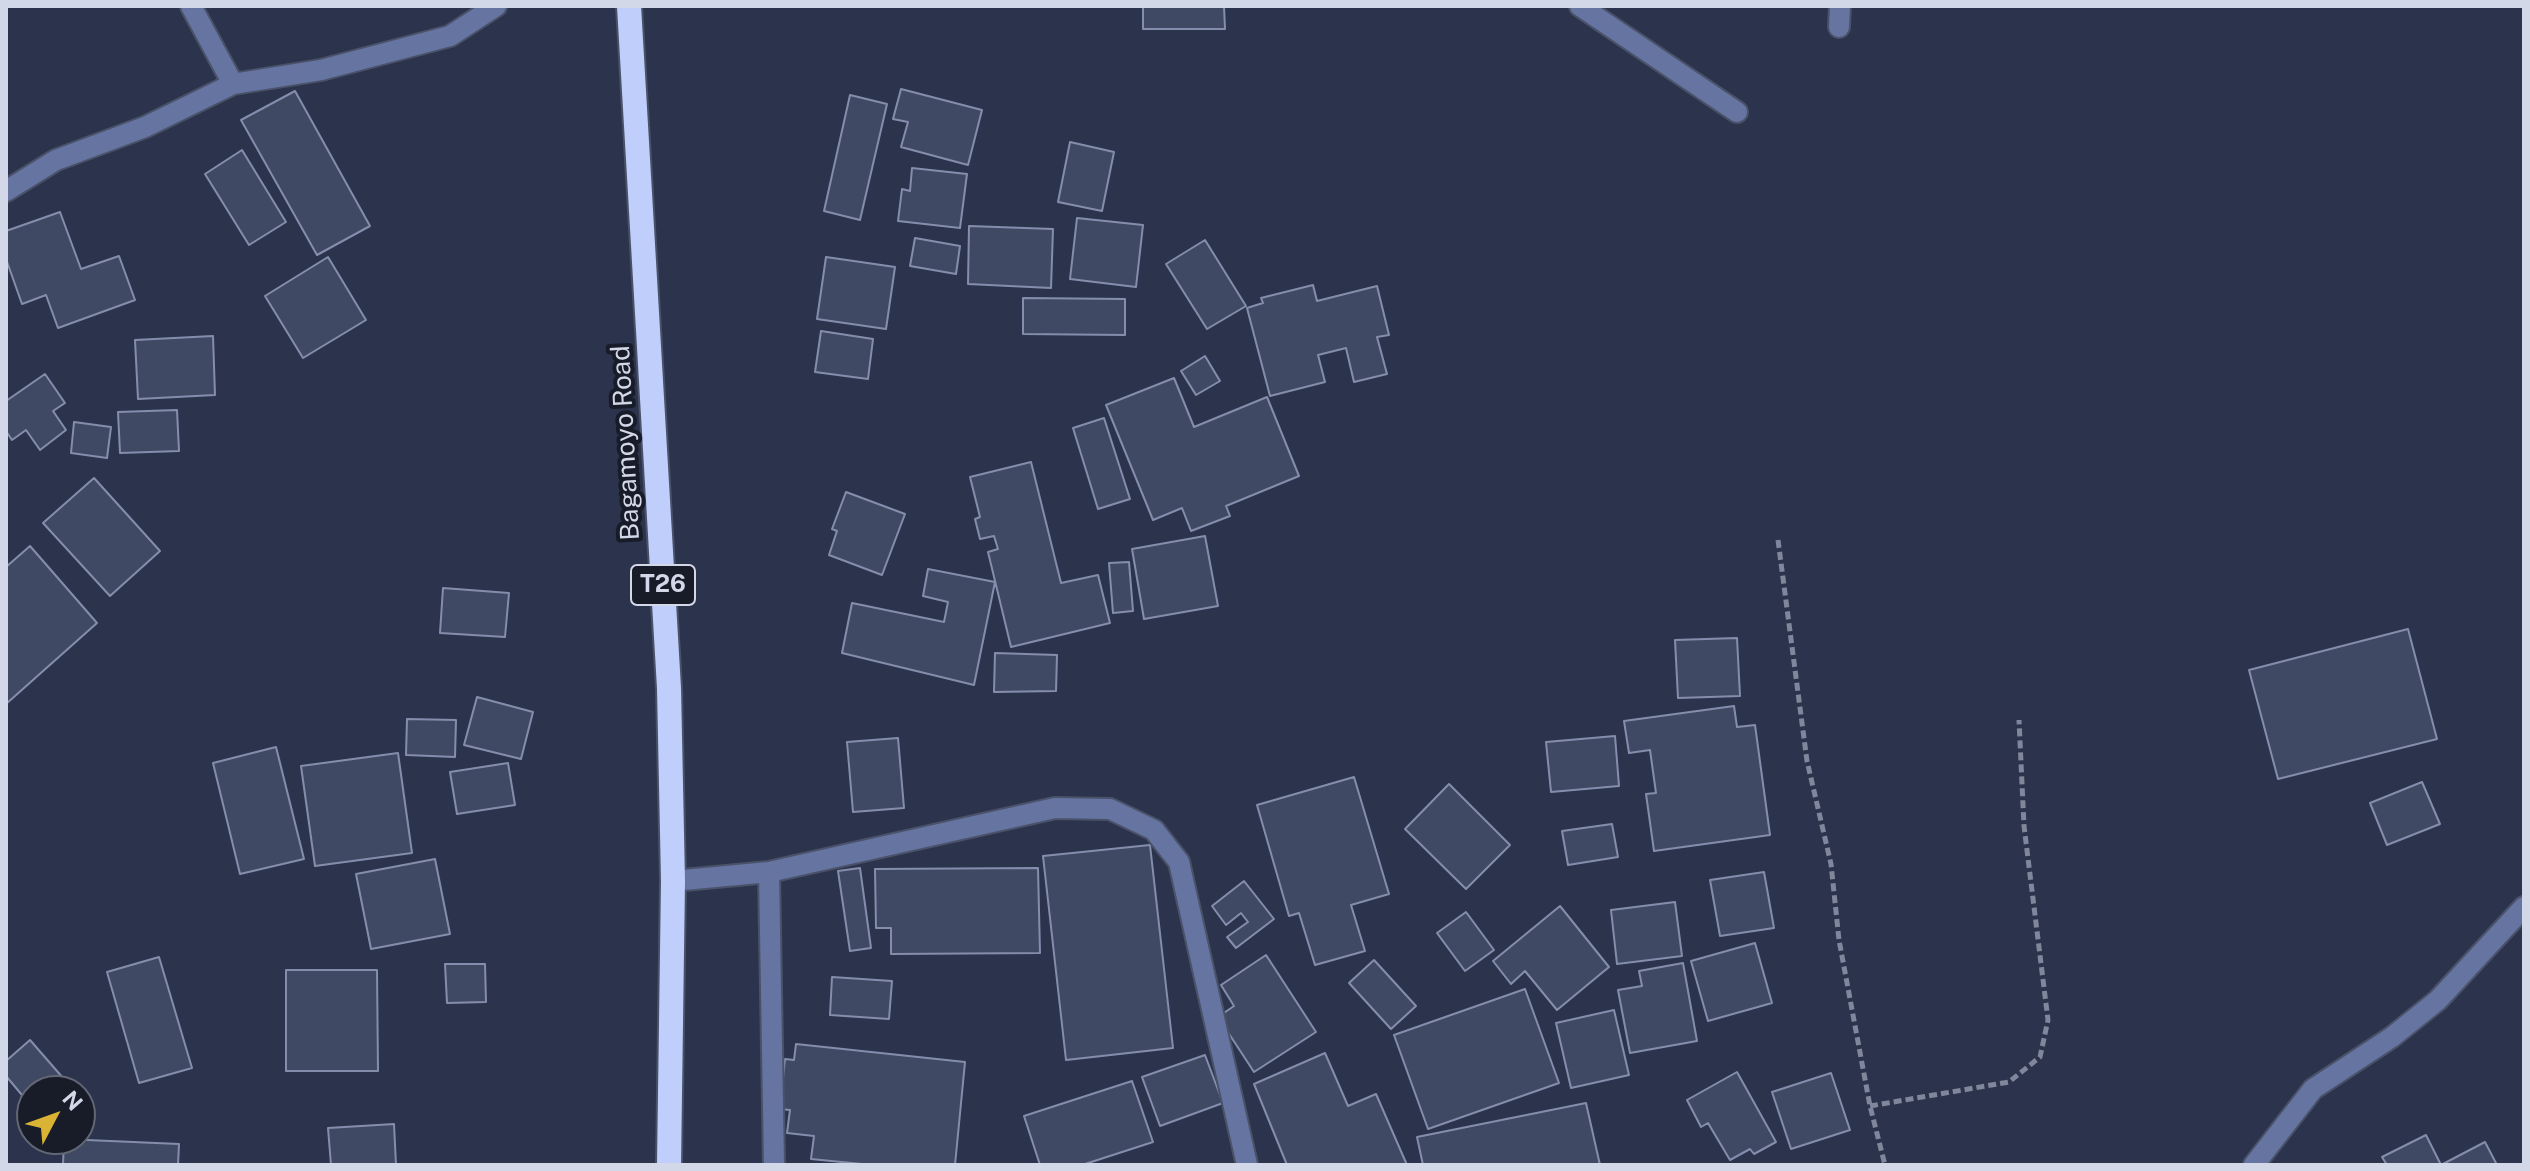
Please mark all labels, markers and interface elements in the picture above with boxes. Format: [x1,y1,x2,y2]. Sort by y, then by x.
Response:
street label: Bagamoyo Road [605,345,647,541]
road number: T26 [631,565,695,605]
north arrow [16,1075,96,1155]
text: N [57,1086,88,1116]

